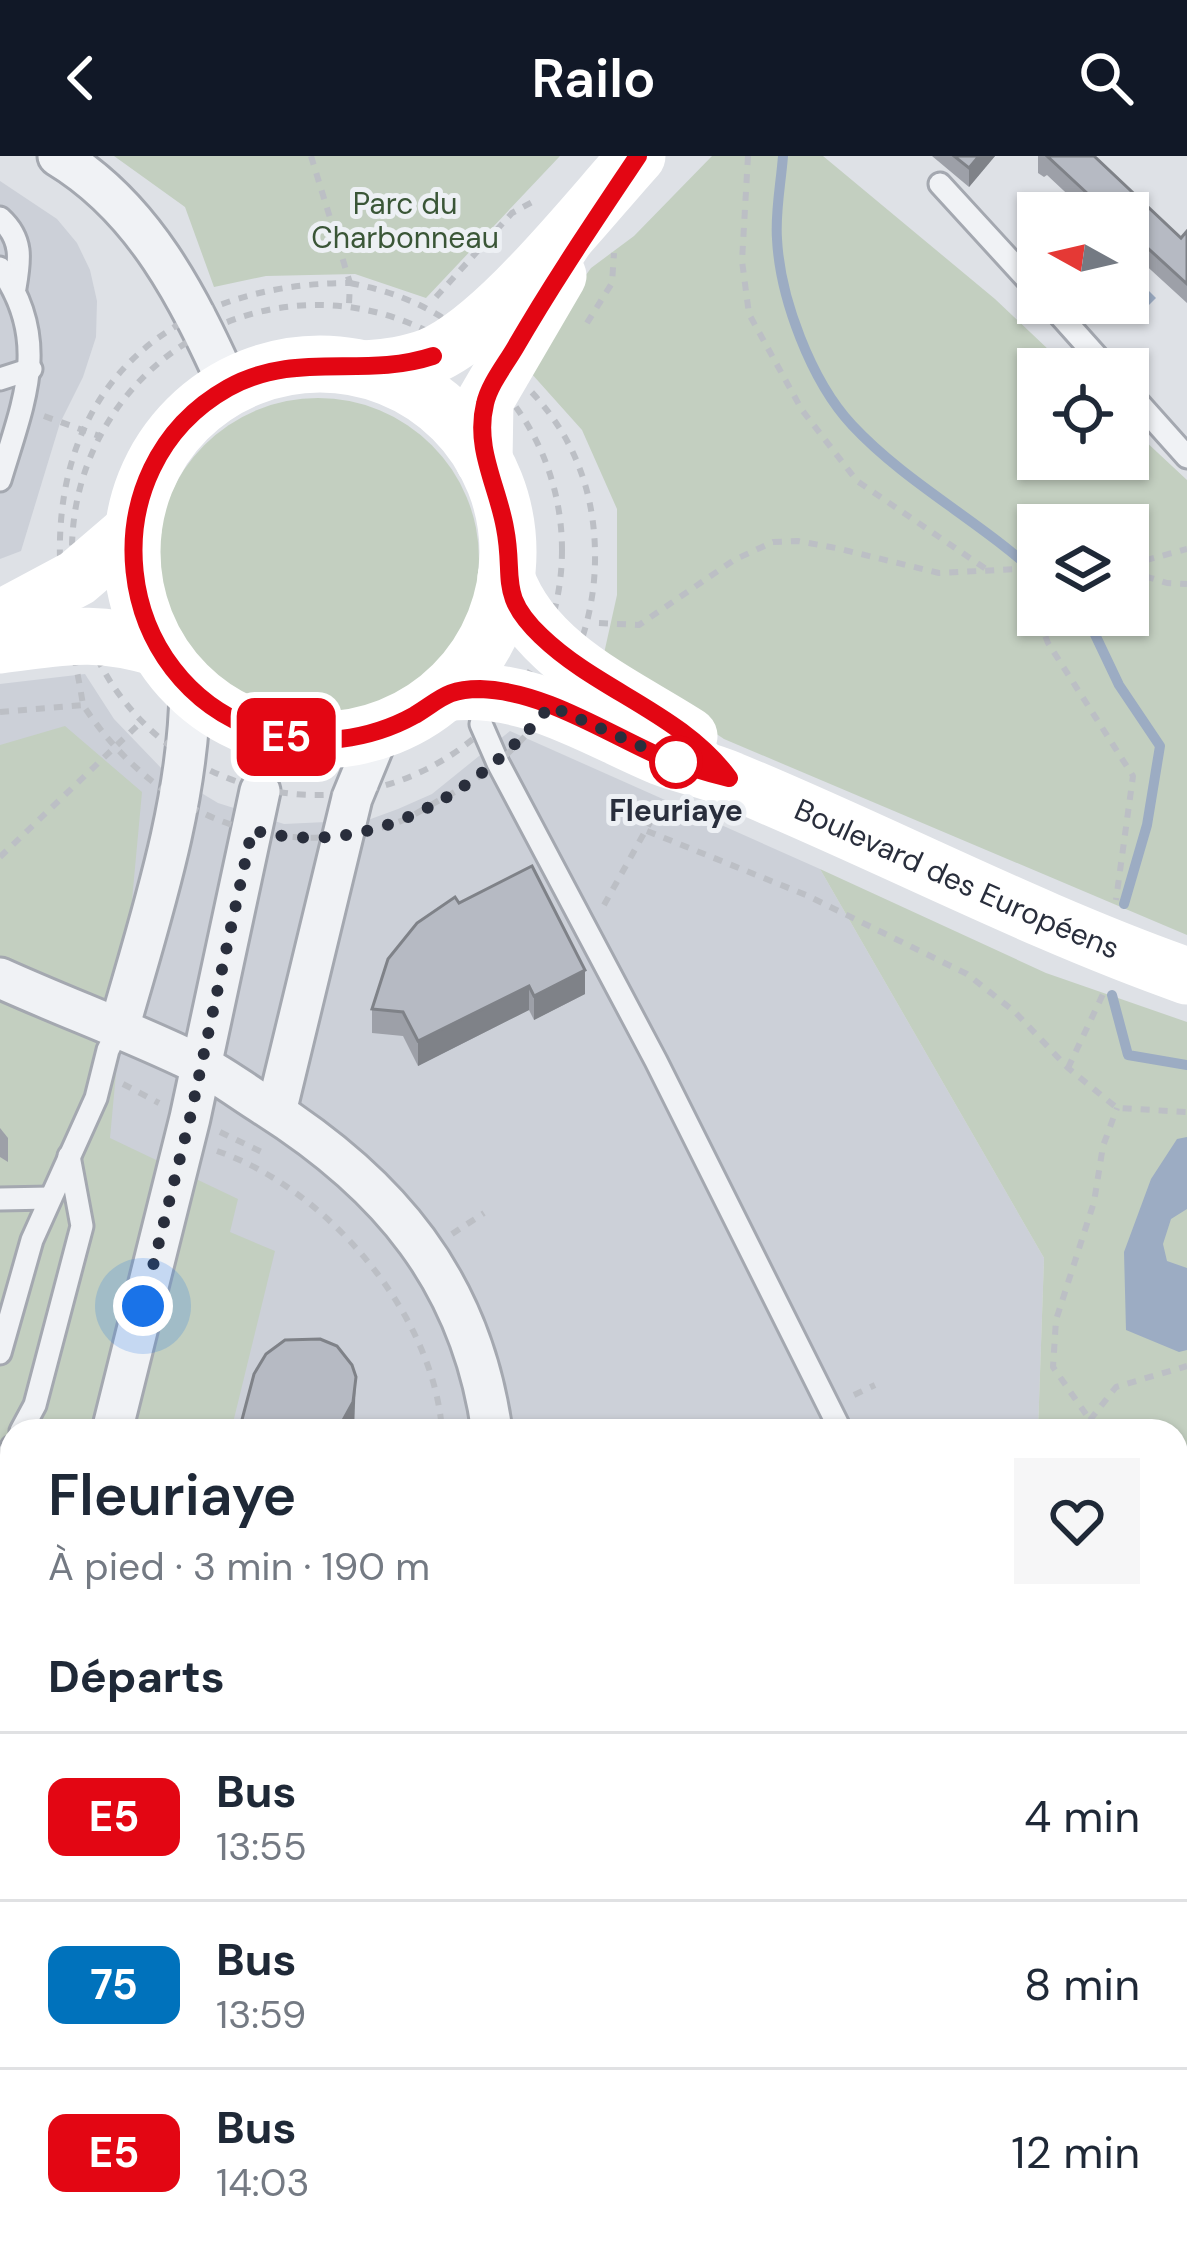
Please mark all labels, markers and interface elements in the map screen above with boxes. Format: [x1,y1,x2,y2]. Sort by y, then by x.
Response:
text: Railo [531,43,656,114]
icon: back [48,45,114,111]
icon: search [1073,45,1139,111]
park label: Parc du Charbonneau [311,184,499,257]
north arrow [1017,192,1149,324]
map controls [1017,192,1149,636]
button: locate [1017,348,1149,480]
button: layers [1017,504,1149,636]
line badge: E5 [232,698,340,776]
text: E5 [261,709,311,764]
marker: Fleuriaye [651,737,701,787]
street label: Boulevard des Européens [789,789,1125,968]
place label: Fleuriaye [609,791,743,830]
your location [113,1276,173,1336]
text: Fleuriaye [48,1458,296,1533]
button: heart [1014,1458,1140,1584]
text: À pied · 3 min · 190 m [48,1541,430,1592]
text: Départs [48,1647,225,1706]
text: Bus [216,1762,296,1821]
text: 4 min [1024,1787,1140,1846]
text: E5 [89,1789,139,1844]
text: 13:55 [216,1821,307,1872]
text: Bus [216,1930,296,1989]
text: 8 min [1024,1955,1140,2014]
text: 75 [90,1957,138,2012]
text: 13:59 [216,1989,306,2040]
text: Bus [216,2098,296,2157]
text: 12 min [1011,2123,1140,2182]
text: E5 [89,2125,139,2180]
text: 14:03 [216,2157,309,2208]

